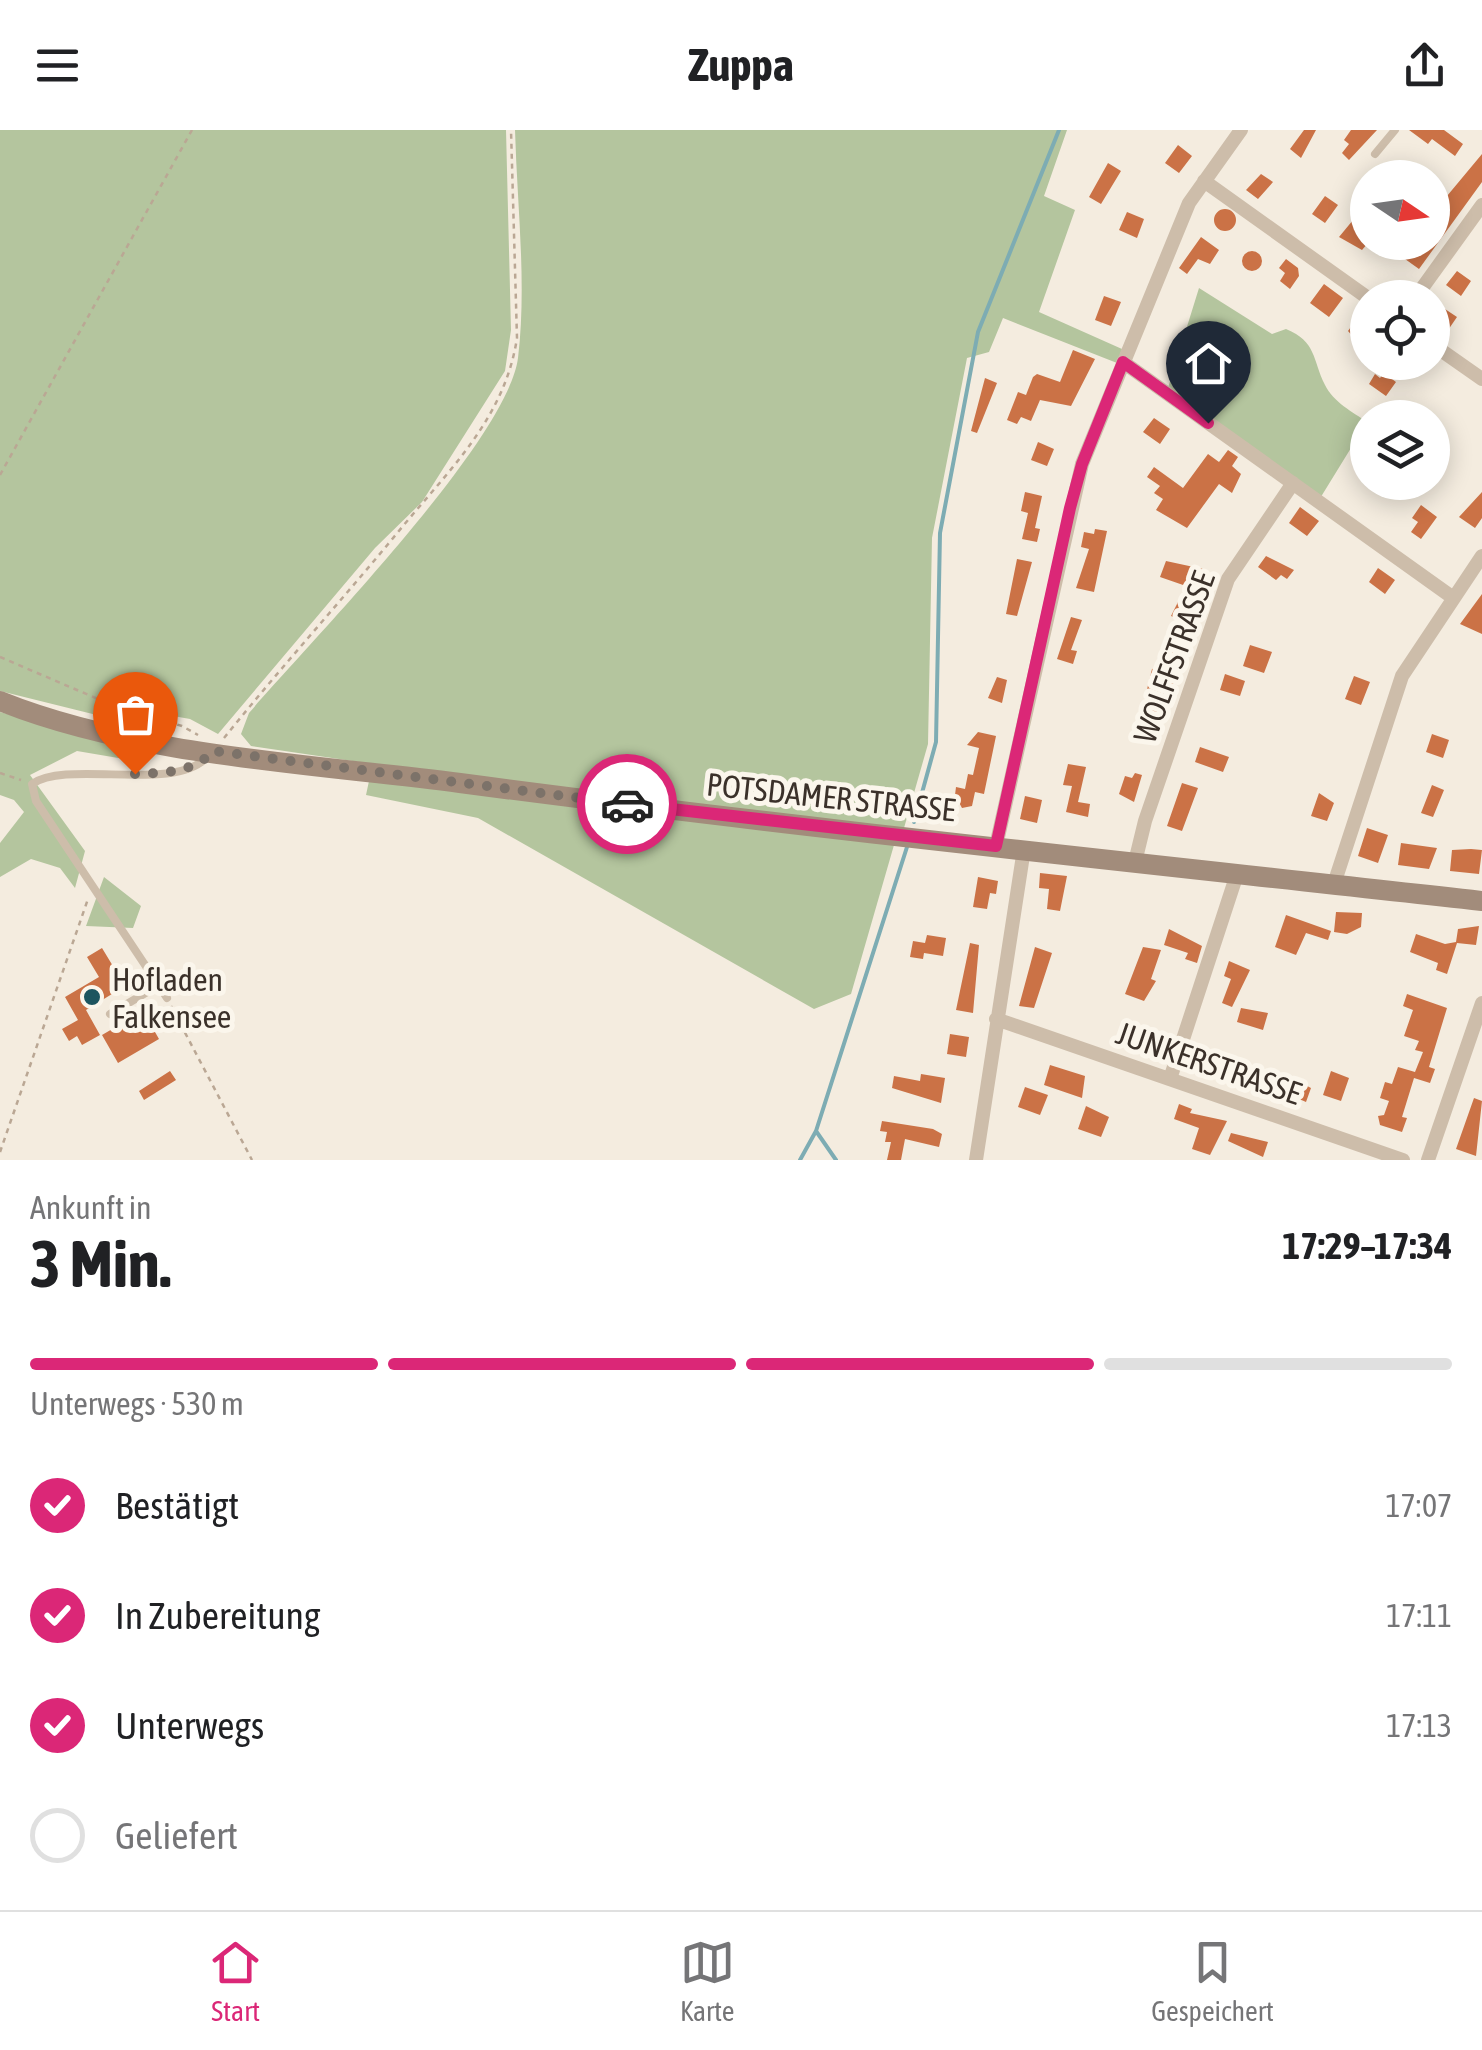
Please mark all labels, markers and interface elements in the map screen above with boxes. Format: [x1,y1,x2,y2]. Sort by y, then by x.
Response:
icon: menu [30,38,85,93]
icon: share [1397,38,1452,93]
text: Zuppa [688,39,794,91]
north arrow [1350,160,1450,260]
map controls [1350,160,1450,500]
button: locate [1350,280,1450,380]
pin [1166,321,1251,424]
icon: home [1181,336,1236,391]
button: layers [1350,400,1450,500]
street label: WOLFFSTRASSE [1126,566,1222,748]
pin [93,672,178,775]
icon: bag [108,687,163,742]
courier [577,754,677,854]
street label: POTSDAMER STRASSE [705,766,958,829]
icon: car [600,777,655,832]
place label: Hofladen Falkensee [112,961,231,1035]
marker: Hofladen Falkensee [81,986,103,1008]
street label: JUNKERSTRASSE [1112,1014,1307,1112]
text: Ankunft in [30,1189,152,1226]
text: 17:29–17:34 [1282,1224,1452,1267]
text: 3 Min. [30,1226,171,1301]
text: Unterwegs · 530 m [30,1385,244,1422]
icon: check [30,1478,85,1533]
text: Bestätigt [115,1484,239,1527]
text: 17:07 [1386,1487,1452,1524]
icon: check [30,1588,85,1643]
text: In Zubereitung [115,1594,320,1637]
text: 17:11 [1386,1597,1452,1634]
icon: check [30,1698,85,1753]
text: Unterwegs [115,1704,264,1747]
text: 17:13 [1386,1707,1452,1744]
text: Geliefert [115,1814,238,1857]
tab: Start [208,1935,263,2027]
tab: Karte [680,1935,735,2027]
tab: Gespeichert [1151,1935,1274,2027]

